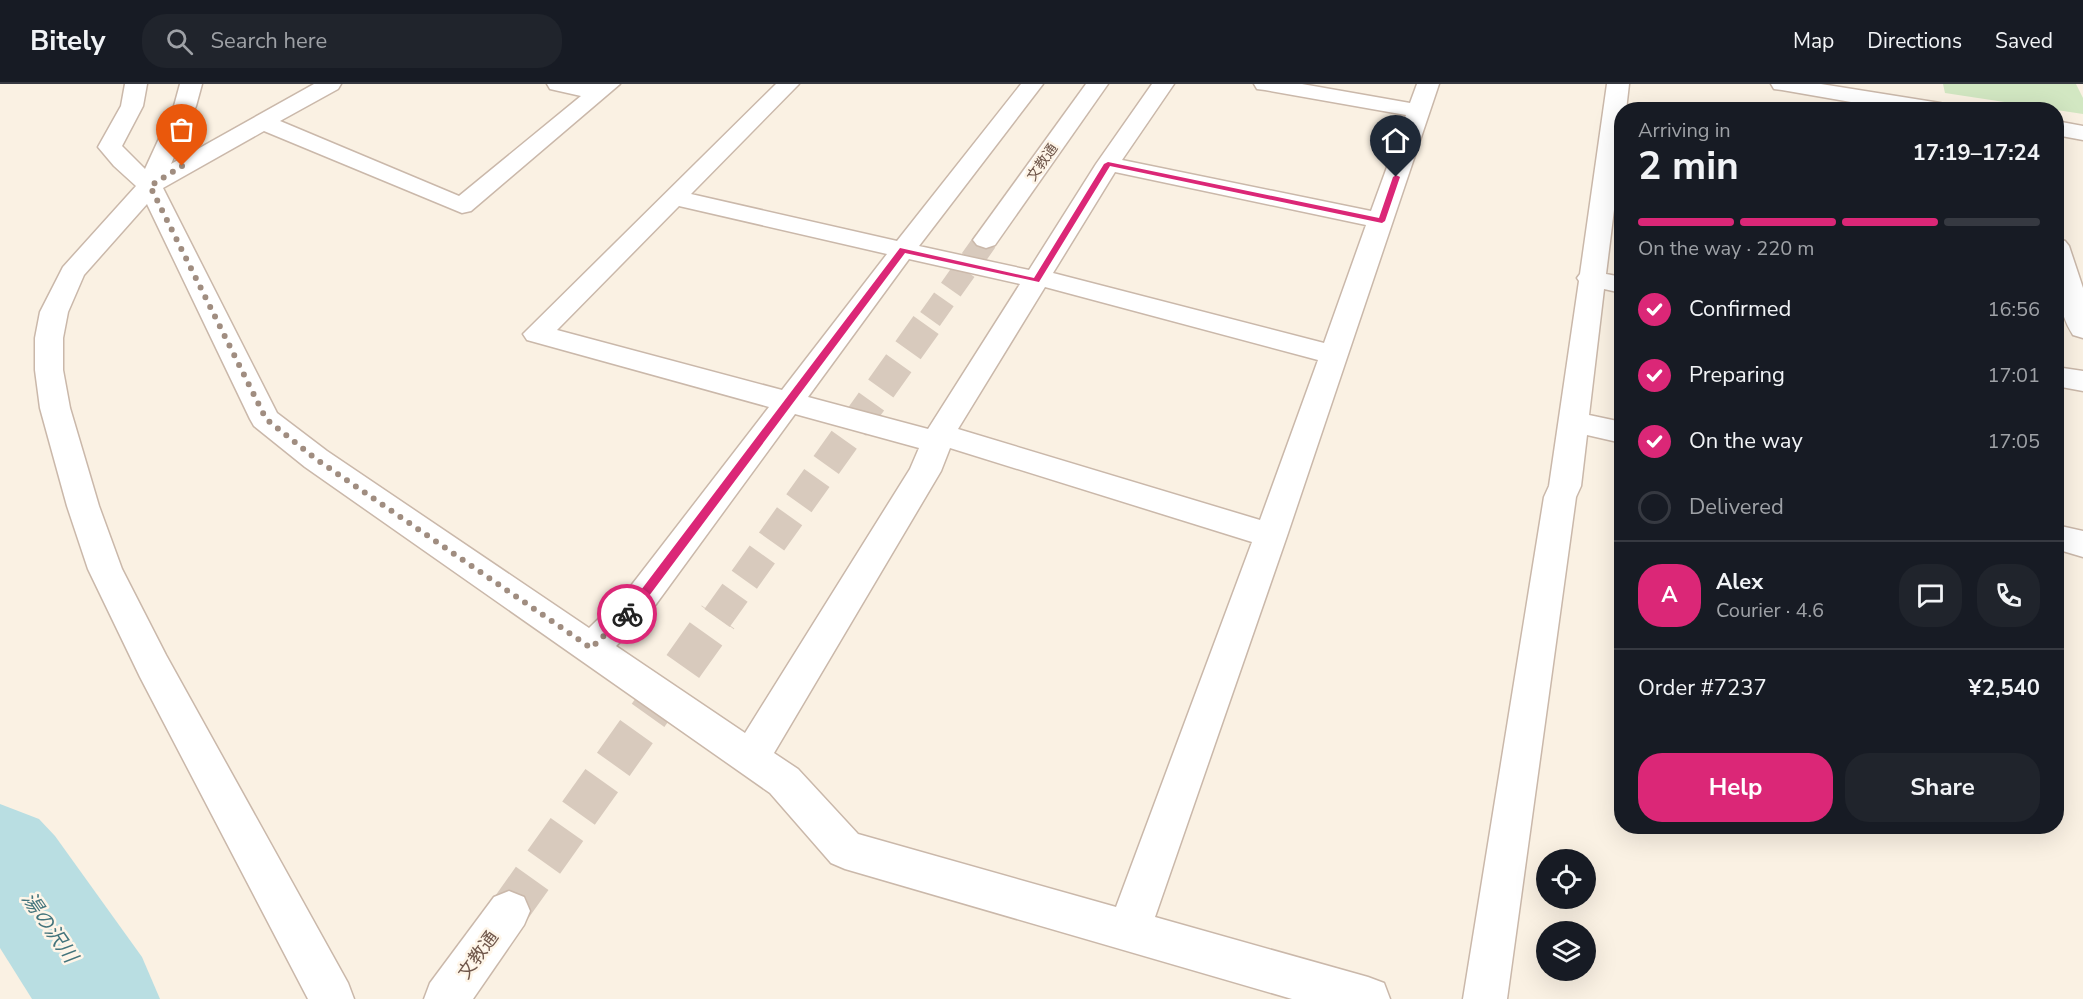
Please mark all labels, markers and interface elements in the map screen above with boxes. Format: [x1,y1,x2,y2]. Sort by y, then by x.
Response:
search box [142,14,562,68]
text: Bitely [30,22,106,60]
icon: search [163,25,196,58]
text: Search here [211,26,327,56]
text: Map [1793,27,1834,55]
text: Directions [1867,27,1962,55]
text: Saved [1995,27,2053,55]
pin [156,104,207,166]
icon: bag [165,113,198,146]
pin [1370,115,1421,177]
text: Arriving in [1638,117,1731,144]
icon: home [1379,124,1412,157]
text: 17:19–17:24 [1912,138,2040,168]
street label: 文教通 [1023,140,1062,185]
text: 2 min [1638,140,1739,193]
text: On the way · 220 m [1638,235,1814,262]
icon: check [1638,293,1671,326]
text: Confirmed [1689,294,1791,324]
text: 16:56 [1987,296,2040,323]
icon: check [1638,359,1671,392]
text: Preparing [1689,360,1785,390]
text: 17:01 [1987,362,2040,389]
icon: check [1638,425,1671,458]
text: On the way [1689,426,1803,456]
text: 17:05 [1987,428,2040,455]
text: Delivered [1689,492,1784,522]
button: chat [1899,564,1962,627]
button: phone [1977,564,2040,627]
text: Alex [1716,567,1763,597]
text: A [1661,580,1678,610]
courier [597,584,657,644]
text: Courier · 4.6 [1716,597,1824,624]
icon: bike [611,598,644,631]
text: Order #7237 [1638,673,1767,703]
text: ¥2,540 [1969,673,2040,703]
button: Help [1638,753,1833,822]
button: Share [1845,753,2040,822]
map controls [1536,849,1596,981]
button: locate [1536,849,1596,909]
water label: 湯の沢川 [16,887,85,969]
button: layers [1536,921,1596,981]
street label: 文教通 [452,926,504,984]

